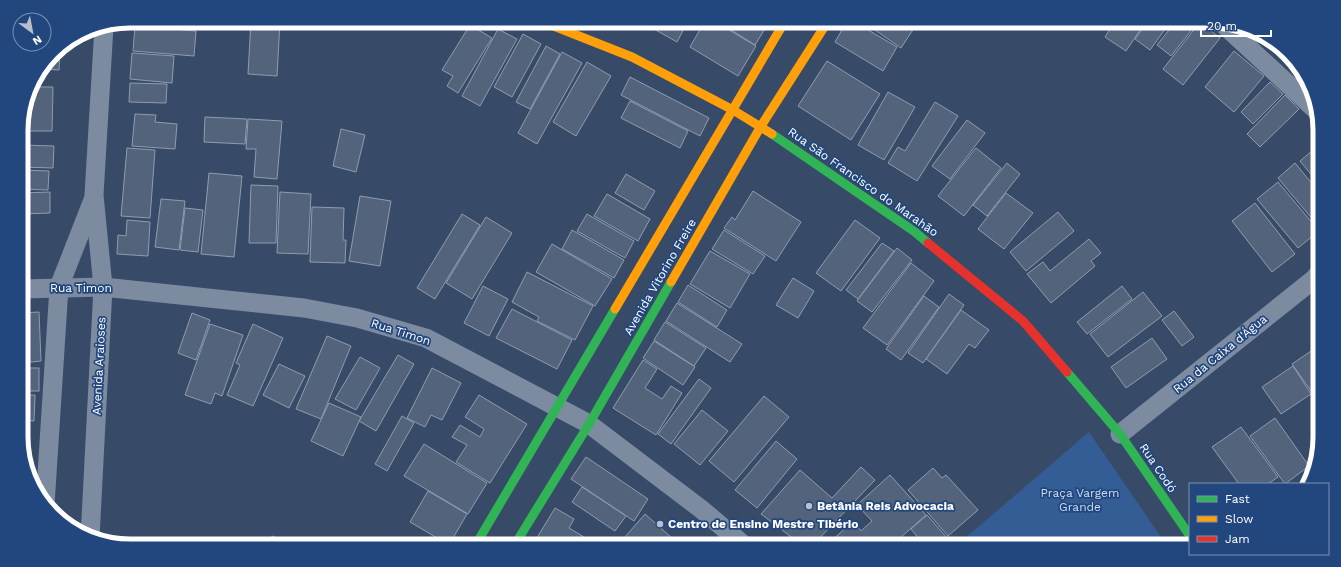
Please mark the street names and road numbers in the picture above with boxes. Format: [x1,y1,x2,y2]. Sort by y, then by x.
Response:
street label: Rua São Francisco do Marahão [785,125,941,239]
street label: Avenida Vitorino Freire [621,216,699,338]
street label: Rua Timon [50,281,112,295]
street label: Rua da Caixa d'Água [1170,312,1270,396]
street label: Rua Timon [369,316,433,348]
street label: Avenida Araioses [89,317,109,415]
street label: Rua Codó [1137,441,1179,495]

